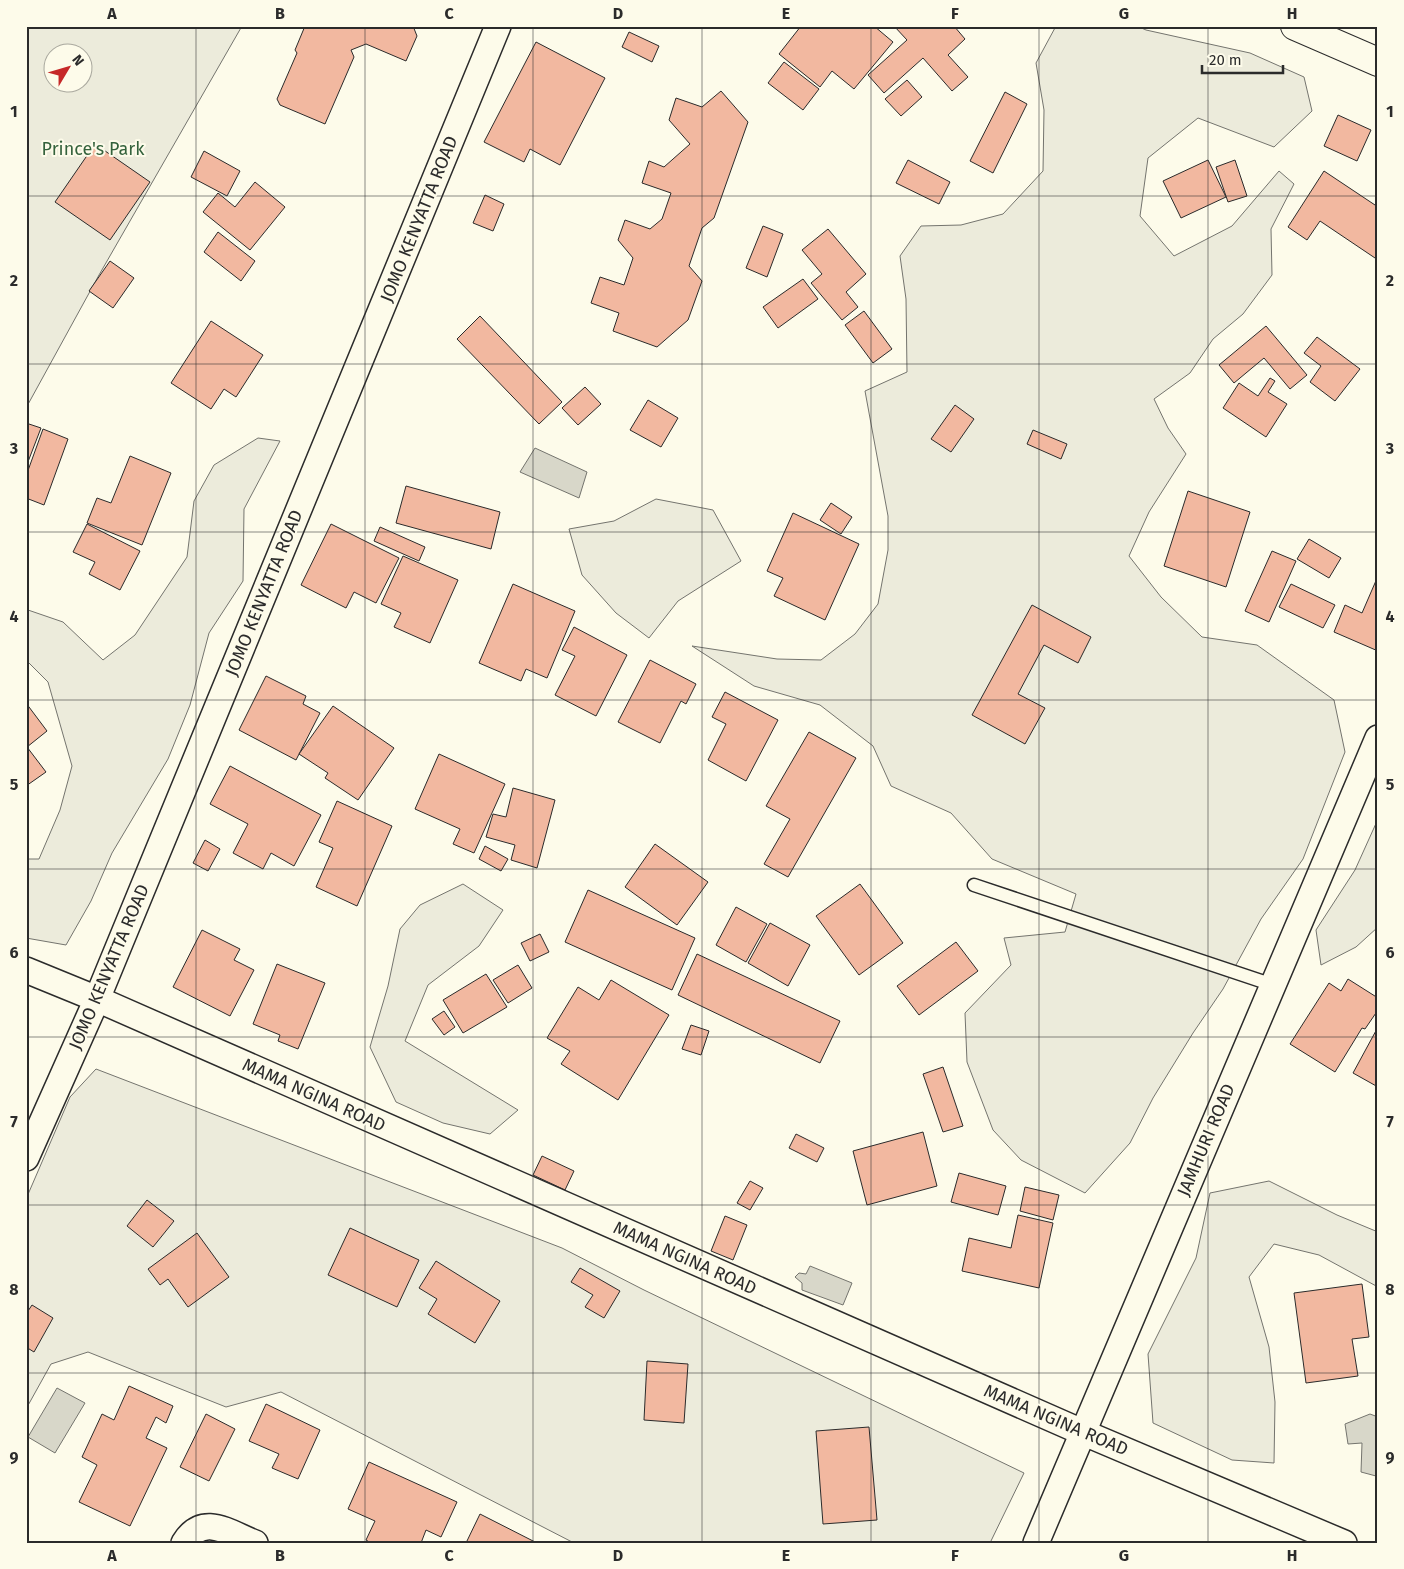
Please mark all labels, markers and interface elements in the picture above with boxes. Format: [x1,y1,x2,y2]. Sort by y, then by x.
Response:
text: A [106,4,117,23]
text: B [275,4,285,23]
text: C [444,4,454,23]
text: D [613,4,623,23]
text: E [782,4,790,23]
text: F [951,4,959,23]
text: G [1119,4,1129,23]
text: H [1287,4,1297,23]
north arrow [42,42,92,92]
scale bar [1202,42,1283,74]
text: N [68,51,87,69]
text: 20 m [1209,51,1242,69]
text: 1 [10,102,18,121]
text: 1 [1386,102,1394,121]
street label: JOMO KENYATTA ROAD [376,133,462,305]
park label: Prince's Park [42,138,145,160]
text: 2 [10,271,18,290]
text: 2 [1386,271,1394,290]
text: 3 [9,439,18,458]
text: 3 [1385,439,1394,458]
street label: JOMO KENYATTA ROAD [221,507,307,679]
text: 4 [9,607,19,626]
text: 4 [1385,607,1395,626]
text: 5 [10,775,19,794]
text: 5 [1386,775,1395,794]
street label: JOMO KENYATTA ROAD [64,881,154,1053]
text: 6 [9,943,19,962]
text: 6 [1385,943,1395,962]
street label: MAMA NGINA ROAD [239,1053,389,1137]
street label: JAMHURI ROAD [1172,1081,1240,1199]
text: 7 [10,1112,18,1131]
text: 7 [1386,1112,1394,1131]
street label: MAMA NGINA ROAD [610,1216,760,1300]
text: 8 [9,1280,19,1299]
text: 8 [1385,1280,1395,1299]
street label: MAMA NGINA ROAD [981,1380,1131,1460]
text: 9 [10,1448,19,1467]
text: 9 [1386,1448,1395,1467]
text: A [106,1546,117,1565]
text: B [275,1546,285,1565]
text: C [444,1546,454,1565]
text: D [613,1546,623,1565]
text: E [782,1546,790,1565]
text: F [951,1546,959,1565]
text: G [1119,1546,1129,1565]
text: H [1287,1546,1297,1565]

